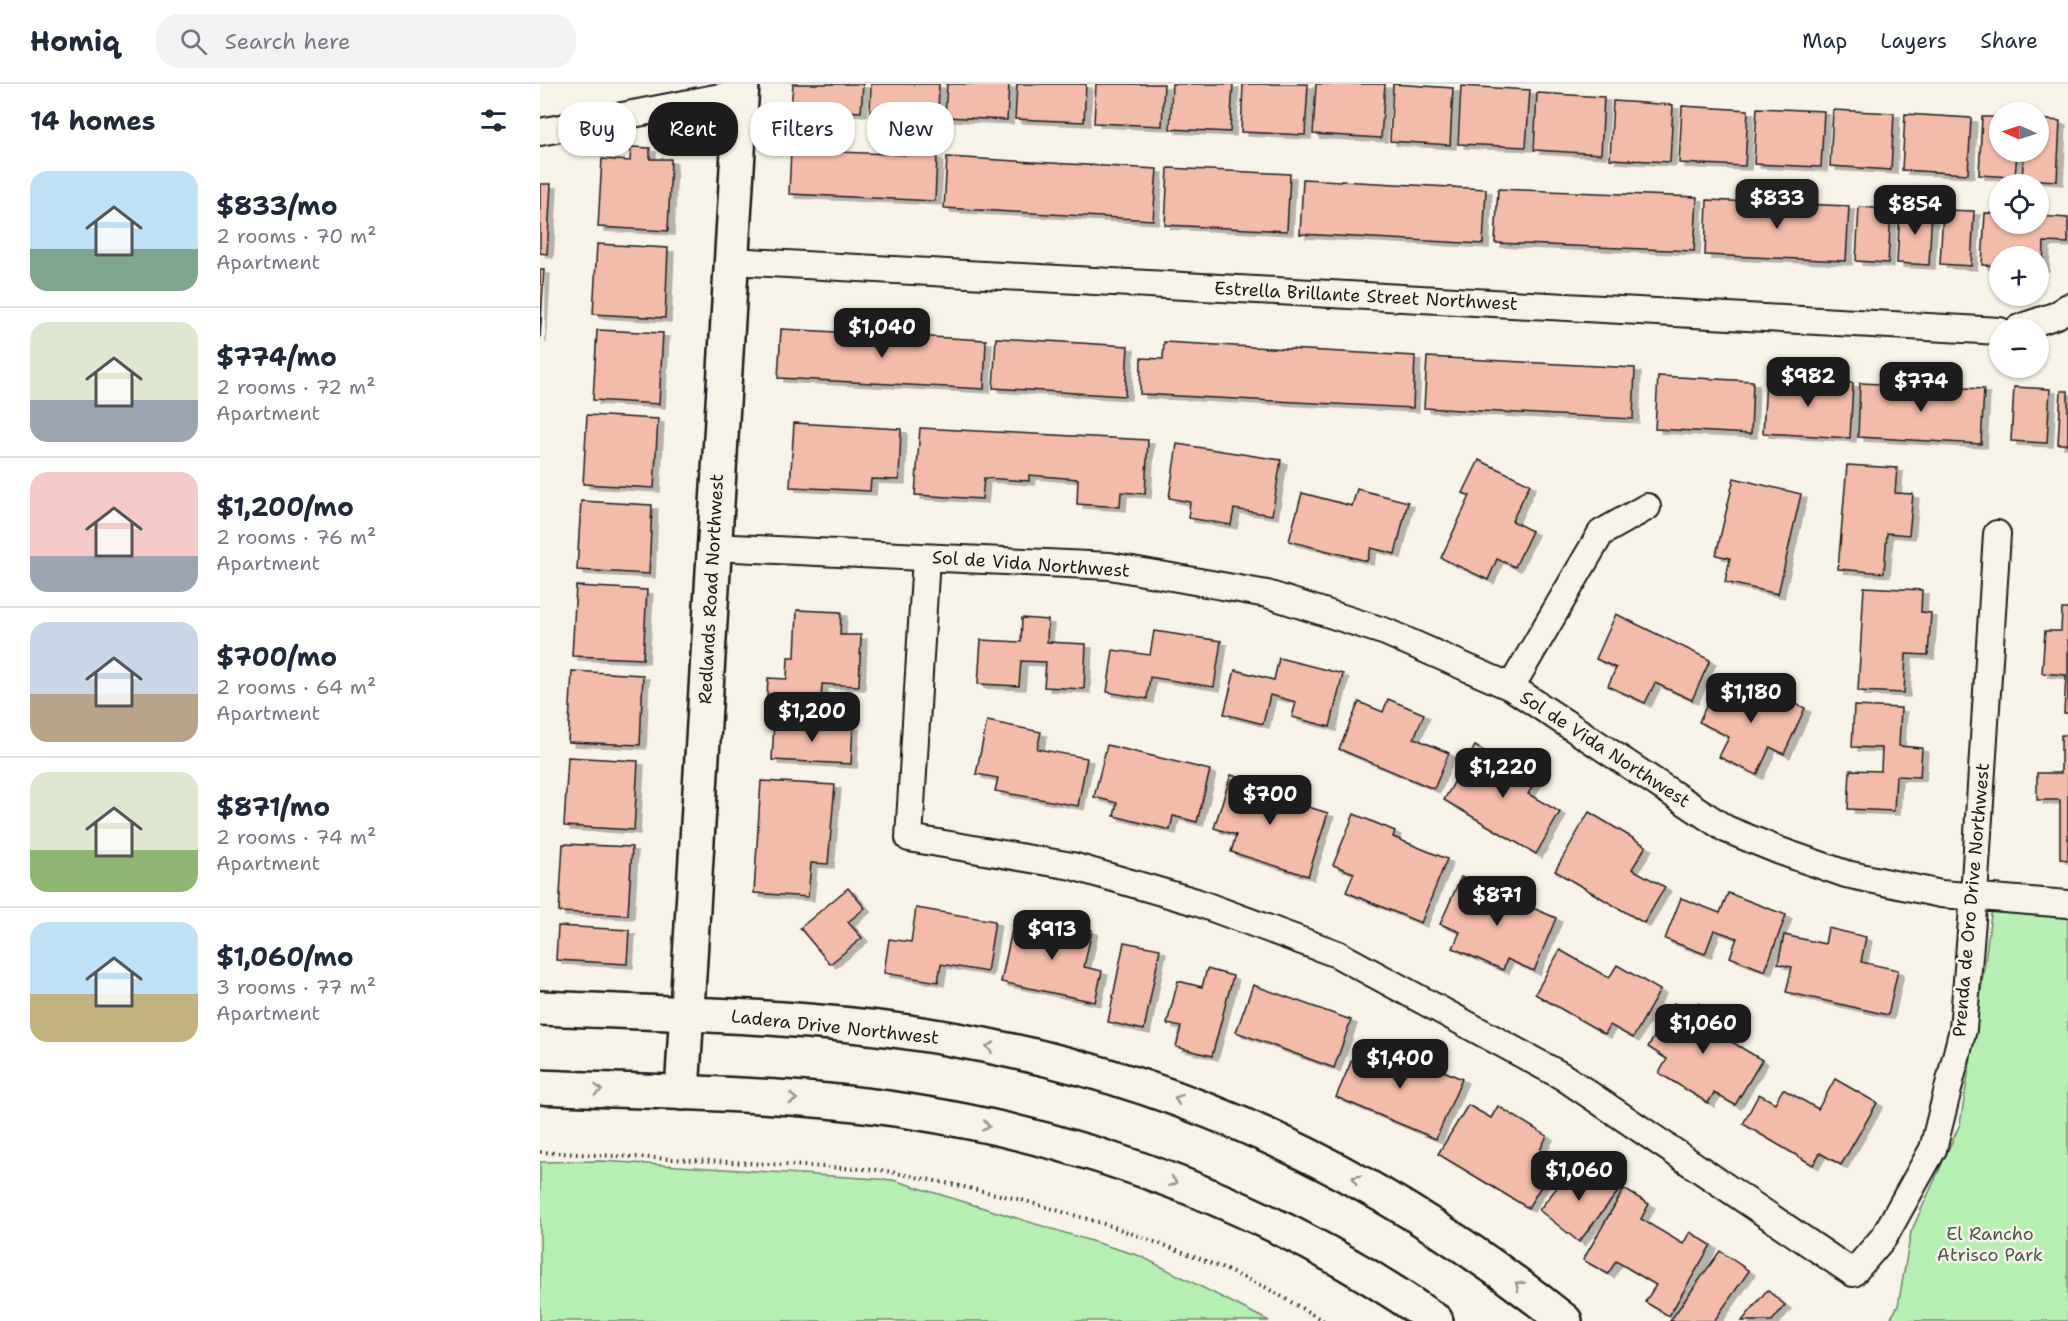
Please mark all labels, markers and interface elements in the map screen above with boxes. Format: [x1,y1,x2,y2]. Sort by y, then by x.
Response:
search box [156,14,576,68]
text: Homiq [30,22,120,60]
icon: search [177,25,210,58]
text: Search here [225,27,351,56]
text: Map [1802,27,1847,55]
text: Layers [1880,27,1947,55]
text: Share [1980,27,2038,55]
chip: Buy [558,102,636,156]
chip: Rent [648,102,738,156]
chip: Filters [750,102,855,156]
chip: New [867,102,954,156]
north arrow [1989,102,2049,162]
map controls [1989,102,2049,378]
text: 14 homes [30,103,156,138]
icon: filters [477,104,510,137]
button: locate [1989,174,2049,234]
pin: $833 [1741,179,1813,230]
text: $833 [1749,185,1805,211]
pin: $854 [1879,185,1951,236]
text: $833/mo [216,188,338,223]
text: $854 [1888,191,1942,217]
icon: home [78,195,150,267]
text: 2 rooms · 70 m² [216,223,377,249]
button: + [1989,246,2049,306]
text: Apartment [216,249,320,275]
street label: Estrella Brillante Street Northwest [1214,276,1519,316]
pin: $1,040 [833,308,931,359]
text: $1,040 [848,314,916,340]
button: − [1989,318,2049,378]
text: $774/mo [216,339,337,374]
icon: home [78,346,150,418]
pin: $982 [1772,357,1844,408]
pin: $774 [1885,362,1957,413]
text: $982 [1781,363,1835,389]
text: $774 [1894,368,1948,394]
text: 2 rooms · 72 m² [216,374,375,400]
text: Apartment [216,400,320,426]
street label: Redlands Road Northwest [693,473,729,705]
text: $1,200/mo [216,489,354,524]
icon: home [78,496,150,568]
text: 2 rooms · 76 m² [216,524,376,550]
street label: Sol de Vida Northwest [931,545,1131,583]
text: Apartment [216,550,320,576]
text: $700/mo [216,639,337,674]
icon: home [78,646,150,718]
pin: $1,180 [1702,673,1800,724]
text: 2 rooms · 64 m² [216,674,376,700]
text: $1,180 [1720,679,1782,705]
street label: Sol de Vida Northwest [1515,685,1695,813]
pin: $1,200 [763,692,861,743]
text: $1,200 [778,698,846,724]
text: Apartment [216,700,320,726]
pin: $1,220 [1454,748,1552,799]
text: $1,220 [1469,754,1537,780]
street label: Prenda de Oro Drive Northwest [1947,762,1995,1038]
pin: $700 [1234,775,1306,826]
text: $700 [1242,781,1298,807]
text: $871/mo [216,789,330,824]
icon: home [78,796,150,868]
text: 2 rooms · 74 m² [216,824,376,850]
text: Apartment [216,850,320,876]
pin: $871 [1461,876,1533,927]
text: $871 [1472,882,1522,908]
pin: $913 [1016,910,1088,961]
text: $913 [1027,916,1077,942]
text: $1,060/mo [216,939,354,974]
icon: home [78,946,150,1018]
text: 3 rooms · 77 m² [216,974,376,1000]
text: Apartment [216,1000,320,1026]
street label: Ladera Drive Northwest [730,1004,940,1050]
pin: $1,060 [1654,1004,1752,1055]
text: $1,060 [1669,1010,1737,1036]
pin: $1,400 [1351,1039,1449,1090]
one-way arrow [986,1041,996,1054]
text: $1,400 [1366,1045,1434,1071]
one-way arrow [594,1083,603,1096]
one-way arrow [789,1092,798,1105]
one-way arrow [1173,1093,1184,1106]
one-way arrow [981,1119,991,1132]
pin: $1,060 [1530,1151,1628,1202]
text: $1,060 [1545,1157,1613,1183]
one-way arrow [1167,1174,1178,1187]
one-way arrow [1351,1175,1362,1186]
park label: El Rancho Atrisco Park [1937,1222,2043,1267]
one-way arrow [1515,1281,1526,1292]

